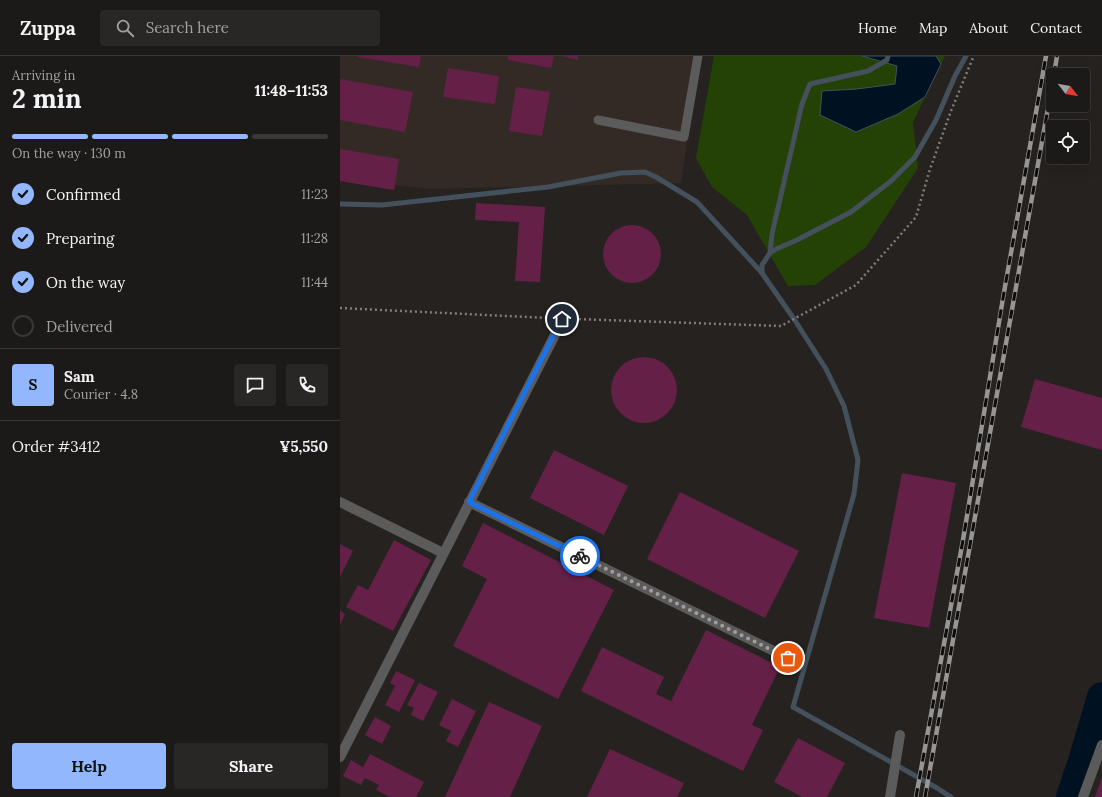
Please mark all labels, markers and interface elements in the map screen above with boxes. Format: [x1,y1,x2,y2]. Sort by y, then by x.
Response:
search box [100,10,380,46]
text: Zuppa [20,16,76,40]
icon: search [114,17,136,39]
text: Search here [146,18,229,37]
text: Home [858,19,897,37]
text: Map [919,19,947,37]
text: About [969,19,1008,37]
text: Contact [1030,19,1082,37]
text: Arriving in [12,67,75,84]
north arrow [1046,68,1090,112]
map controls [1046,68,1090,164]
text: 11:48–11:53 [254,81,328,100]
text: 2 min [12,82,82,115]
button: locate [1046,120,1090,164]
text: On the way · 130 m [12,145,126,162]
icon: check [12,183,34,205]
text: Confirmed [46,185,121,204]
text: 11:23 [301,186,328,203]
icon: check [12,227,34,249]
text: Preparing [46,229,114,248]
text: 11:28 [301,230,328,247]
icon: check [12,271,34,293]
text: On the way [46,273,125,292]
text: 11:44 [301,274,328,291]
pin [545,302,579,336]
icon: home [551,308,573,330]
text: Delivered [46,317,113,336]
button: chat [234,364,276,406]
button: phone [286,364,328,406]
text: Sam [64,367,95,386]
text: S [29,375,37,394]
text: Courier · 4.8 [64,386,138,403]
text: Order #3412 [12,437,100,456]
text: ¥5,550 [280,437,328,456]
courier [560,536,600,576]
icon: bike [569,545,591,567]
pin [771,641,805,675]
icon: bag [777,647,799,669]
button: Help [12,743,166,789]
button: Share [174,743,328,789]

